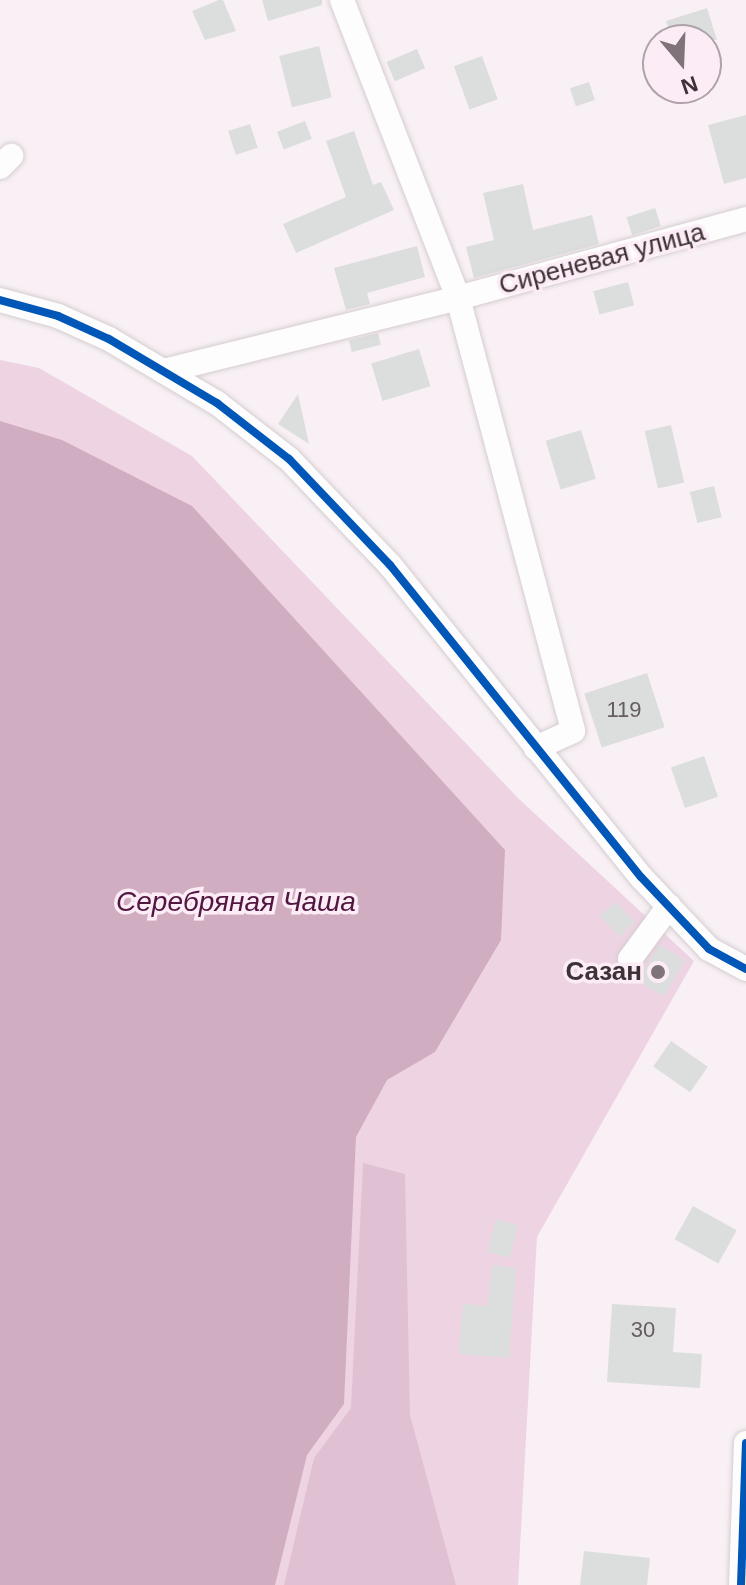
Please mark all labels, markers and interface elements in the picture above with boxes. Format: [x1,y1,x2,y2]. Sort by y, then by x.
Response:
north arrow [642,24,722,104]
text: N [678,71,701,100]
street label: Сиреневая улица [496,217,708,301]
house number: 119 [606,697,642,723]
water label: Серебряная Чаша [116,885,356,919]
place label: Сазан [565,956,642,988]
marker: Сазан [649,963,667,981]
house number: 30 [631,1317,655,1343]

